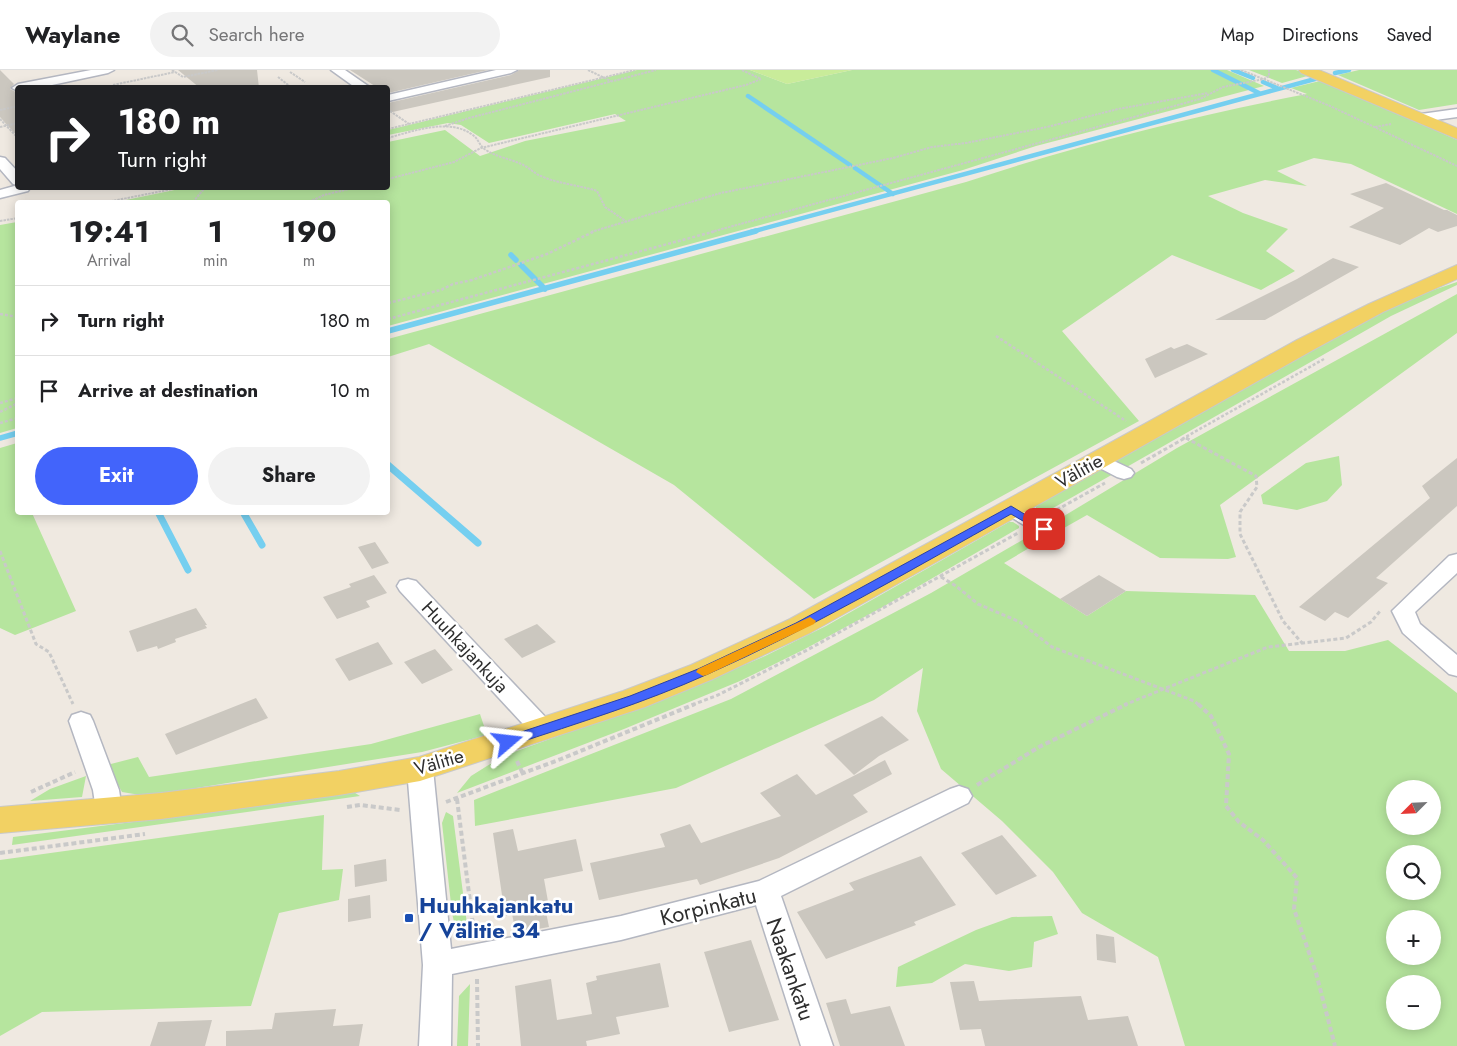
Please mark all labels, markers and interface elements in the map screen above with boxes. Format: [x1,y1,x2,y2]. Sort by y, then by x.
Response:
search box [150,12,500,57]
text: Waylane [25,17,120,52]
icon: search [168,21,196,49]
text: Search here [208,21,305,48]
text: Map [1221,22,1254,48]
text: Directions [1282,22,1358,48]
text: Saved [1386,22,1432,48]
text: 180 m [118,97,220,147]
icon: right [35,105,100,170]
text: Turn right [118,143,206,175]
text: 19:41 [68,210,150,253]
text: 1 [208,210,223,253]
text: 190 [281,210,337,253]
text: Arrival [87,249,131,272]
text: min [203,249,228,272]
text: m [303,249,315,272]
icon: right [35,307,63,335]
text: Turn right [78,307,164,334]
text: 180 m [319,307,370,334]
icon: arrive [35,377,63,405]
text: Arrive at destination [78,377,258,404]
text: 10 m [330,377,370,404]
button: Exit [35,447,198,505]
button: Share [208,447,370,505]
street label: Välitie [1050,447,1108,495]
pin [1023,508,1065,550]
icon: arrive [1030,515,1058,543]
street label: Huuhkajankuja [415,595,515,699]
position arrow [481,715,533,767]
street label: Välitie [411,742,467,782]
north arrow [1386,780,1441,835]
map controls [1386,780,1441,1030]
button: search [1386,845,1441,900]
street label: Korpinkatu [656,879,760,933]
place label: Huuhkajankatu / Välitie 34 [419,889,573,946]
button: + [1386,910,1441,965]
marker: Huuhkajankatu / Välitie 34 [403,912,415,924]
street label: Naakankatu [758,913,824,1025]
button: − [1386,975,1441,1030]

